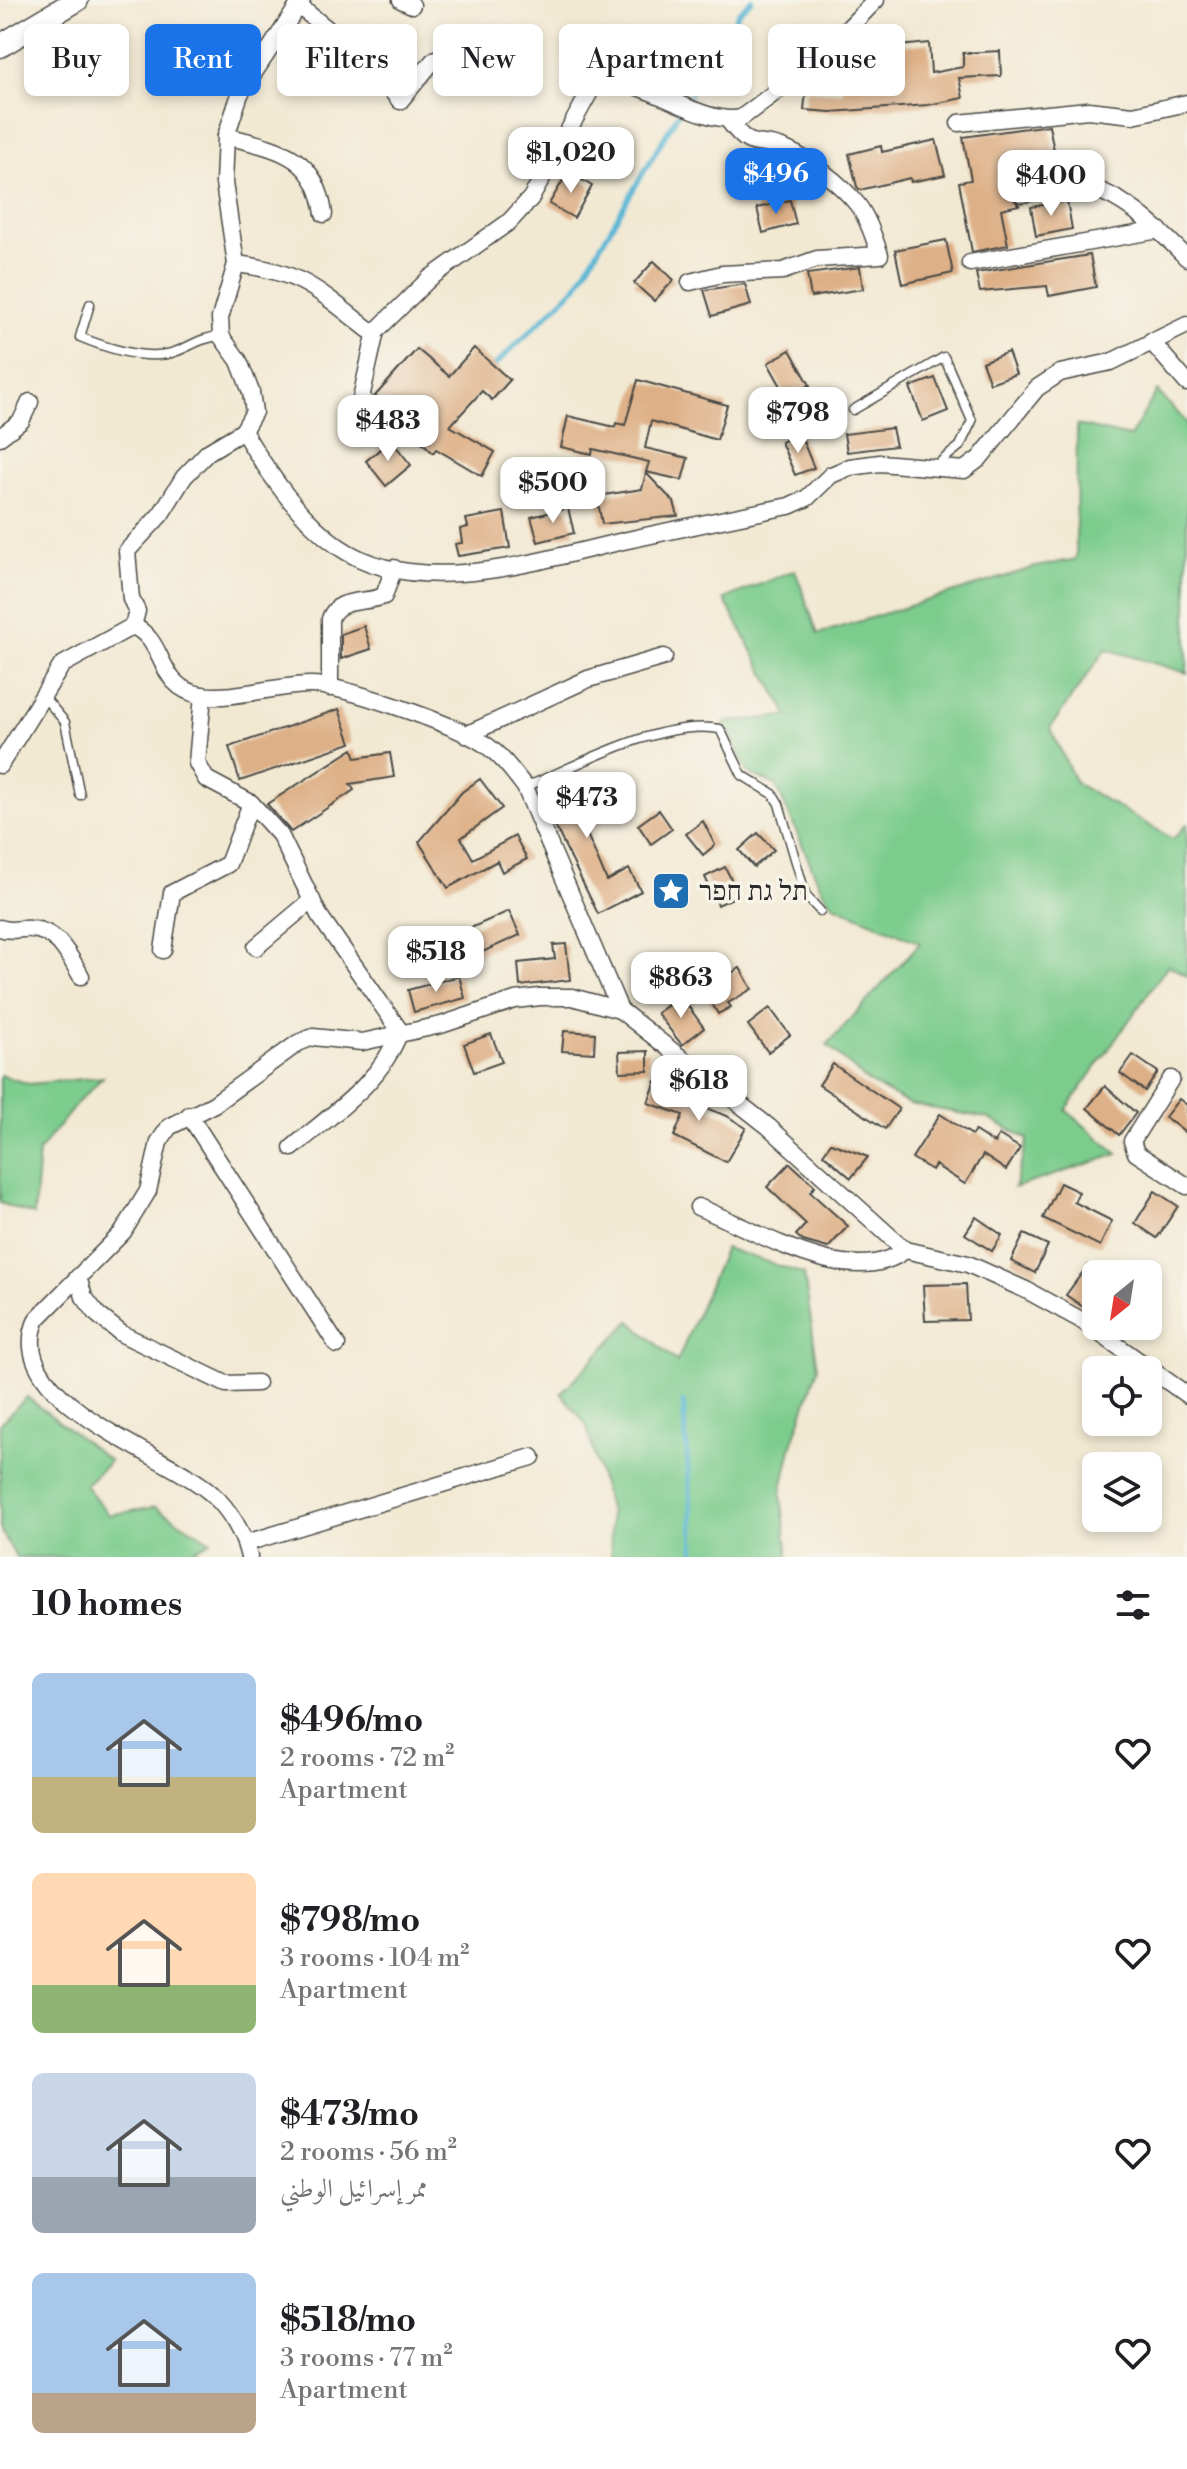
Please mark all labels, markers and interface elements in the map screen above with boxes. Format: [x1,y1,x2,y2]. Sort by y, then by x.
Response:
chip: Buy [24,24,129,96]
chip: Rent [145,24,261,96]
chip: Filters [277,24,417,96]
chip: New [433,24,543,96]
chip: Apartment [559,24,752,96]
chip: House [768,24,905,96]
pin: $1,020 [506,127,636,195]
text: $1,020 [526,137,616,169]
pin: $496 [729,148,823,216]
pin: $400 [1004,150,1098,218]
text: $496 [743,158,809,190]
text: $400 [1016,160,1086,192]
pin: $798 [751,387,845,455]
pin: $483 [341,395,435,463]
text: $798 [766,397,830,429]
text: $483 [355,405,421,437]
pin: $500 [506,457,600,525]
text: $500 [518,467,588,499]
pin: $473 [540,772,634,840]
text: $473 [556,782,618,814]
place icon: תל גת חפר [650,870,692,912]
place label: תל גת חפר [699,874,808,909]
pin: $518 [389,926,483,994]
text: $518 [406,936,466,968]
pin: $863 [634,952,728,1020]
text: $863 [649,962,713,994]
pin: $618 [652,1055,746,1123]
text: $618 [669,1065,729,1097]
north arrow [1082,1260,1162,1340]
map controls [1082,1260,1162,1532]
button: locate [1082,1356,1162,1436]
button: layers [1082,1452,1162,1532]
icon: filters [1111,1583,1155,1627]
text: 10 homes [32,1584,182,1626]
text: $496/mo [280,1700,423,1742]
icon: home [96,1705,192,1801]
icon: heart [1111,1731,1155,1775]
text: 2 rooms · 72 m² [280,1742,454,1774]
text: Apartment [280,1774,408,1806]
text: $798/mo [280,1900,420,1942]
icon: home [96,1905,192,2001]
icon: heart [1111,1931,1155,1975]
text: 3 rooms · 104 m² [280,1942,469,1974]
text: Apartment [280,1974,408,2006]
text: $473/mo [280,2094,419,2136]
icon: home [96,2105,192,2201]
icon: heart [1111,2131,1155,2175]
text: 2 rooms · 56 m² [280,2136,457,2168]
text: ممر إسرائيل الوطني [280,2173,428,2205]
text: $518/mo [280,2300,416,2342]
icon: home [96,2305,192,2401]
icon: heart [1111,2331,1155,2375]
text: 3 rooms · 77 m² [280,2342,452,2374]
text: Apartment [280,2374,408,2406]

